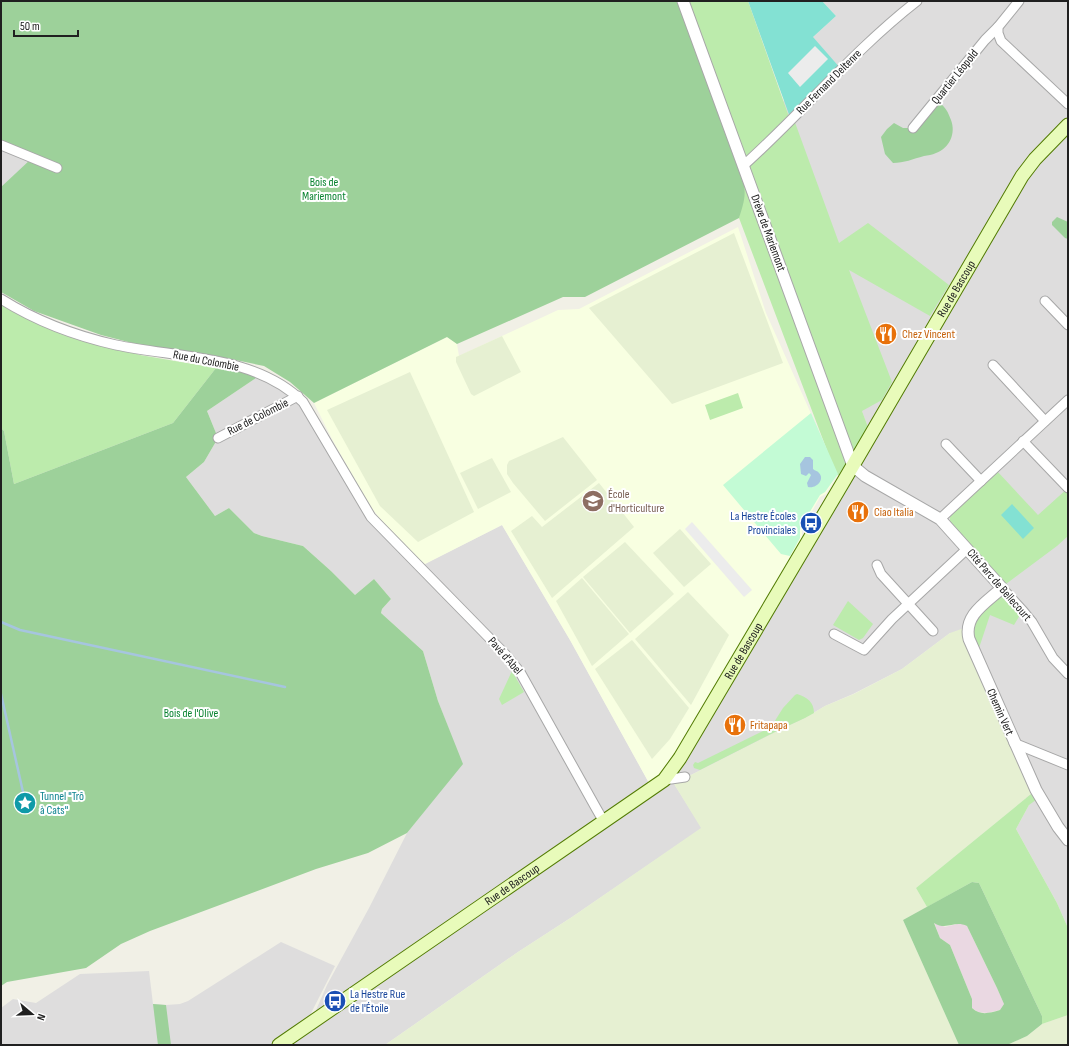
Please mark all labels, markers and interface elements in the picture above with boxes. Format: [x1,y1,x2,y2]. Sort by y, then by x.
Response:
scale bar [14,12,78,38]
text: 50 m [20,19,40,34]
street label: Rue Fernand Deltenre [793,46,865,118]
street label: Quartier Léopold [928,46,982,108]
park label: Bois de Mariemont [302,175,346,204]
street label: Drève de Mariemont [747,193,789,274]
street label: Rue de Bascoup [934,258,979,320]
restaurant icon: Chez Vincent [873,321,899,347]
place label: Chez Vincent [902,327,956,342]
street label: Rue du Colombie [172,347,240,375]
street label: Rue de Colombie [225,395,291,439]
place label: École d'Horticulture [608,487,664,516]
school or university icon: École d'Horticulture [580,488,606,514]
restaurant icon: Ciao Italia [845,499,871,525]
place label: Ciao Italia [874,505,914,520]
place label: La Hestre Écoles Provinciales [730,509,796,538]
bus stop icon: La Hestre Écoles Provinciales [798,510,824,536]
street label: Cité Parc de Bellecourt [963,546,1035,625]
street label: Rue de Bascoup [721,620,766,682]
street label: Pavé d'Abel [485,634,525,678]
street label: Chemin Vert [983,686,1017,738]
park label: Bois de l'Olive [164,706,218,721]
restaurant icon: Fritapapa [722,712,748,738]
place label: Fritapapa [750,718,788,733]
place label: Tunnel "Trô à Cats" [40,789,84,818]
place icon: Tunnel "Trô à Cats" [12,790,38,816]
street label: Rue de Bascoup [482,860,542,909]
place label: La Hestre Rue de l'Étoile [350,987,405,1016]
bus stop icon: La Hestre Rue de l'Étoile [322,988,348,1014]
north arrow [12,994,52,1034]
text: N [34,1012,48,1022]

